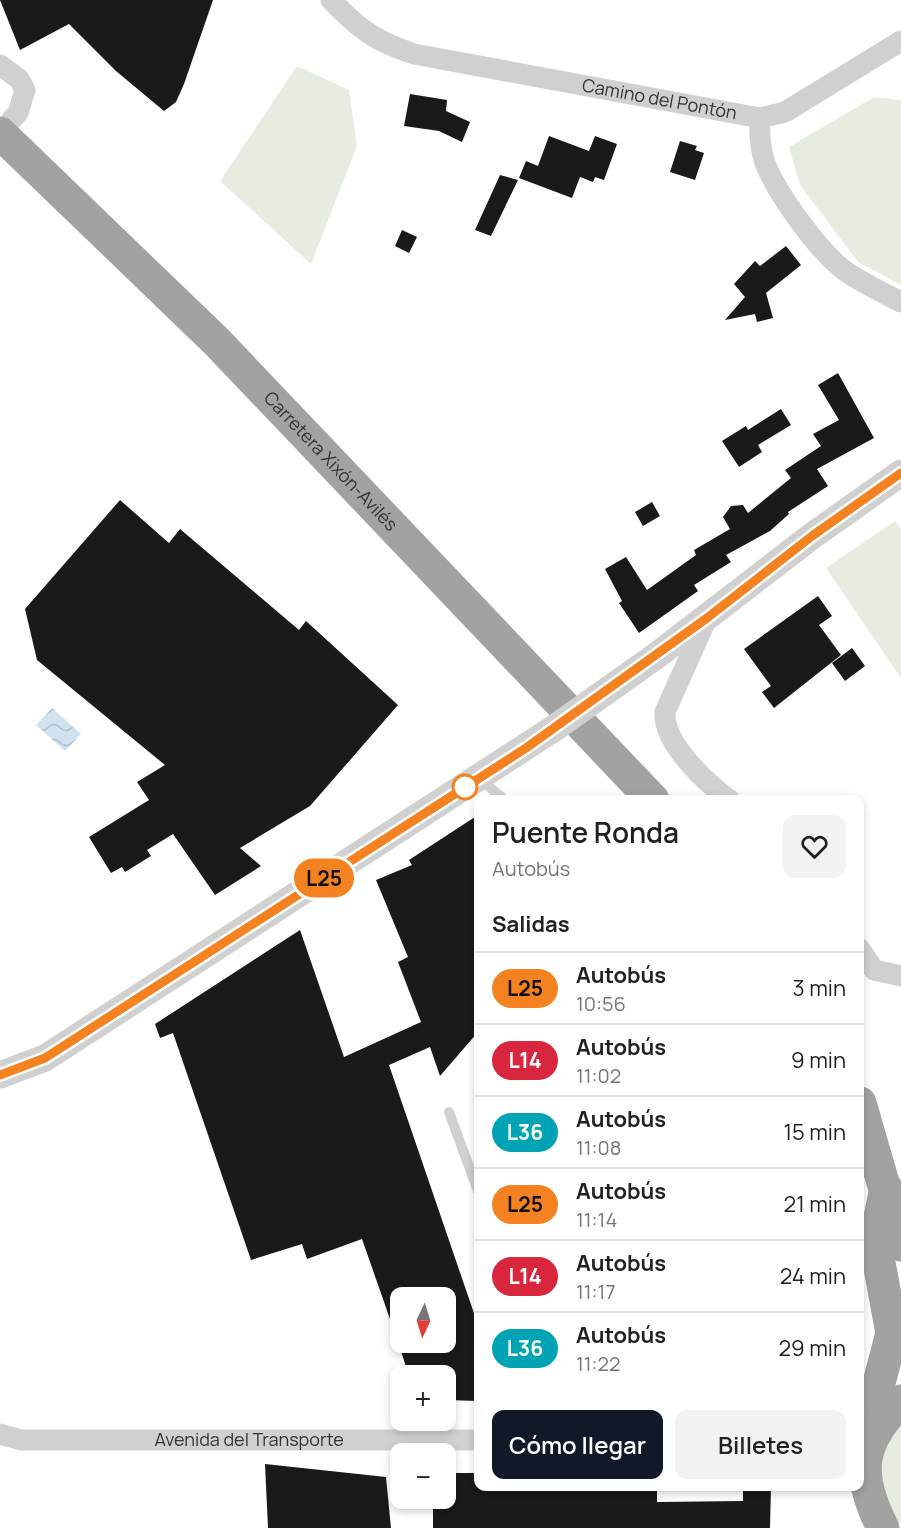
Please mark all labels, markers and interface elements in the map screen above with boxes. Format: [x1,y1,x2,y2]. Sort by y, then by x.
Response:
street label: Camino del Pontón [580,72,739,124]
street label: Carretera Xixón-Avilés [259,386,404,536]
unlabelled marker [452,774,478,800]
text: Puente Ronda [492,813,679,851]
button: heart [783,815,846,878]
text: Autobús [492,855,570,882]
line badge: L25 [290,858,358,898]
text: L25 [306,864,342,892]
text: Salidas [492,909,570,939]
text: Autobús [576,960,666,990]
text: 3 min [793,973,846,1003]
text: L25 [507,974,543,1002]
text: 10:56 [576,990,626,1017]
text: Autobús [576,1032,666,1062]
text: 9 min [791,1045,846,1075]
text: L14 [508,1046,542,1074]
text: 11:02 [576,1062,621,1089]
text: Autobús [576,1104,666,1134]
text: 15 min [783,1117,846,1147]
text: L36 [507,1118,543,1146]
text: 11:08 [576,1134,621,1161]
text: Autobús [576,1176,666,1206]
text: 21 min [784,1189,846,1219]
text: L25 [507,1190,543,1218]
text: 11:14 [576,1206,617,1233]
text: Autobús [576,1248,666,1278]
text: 24 min [780,1261,846,1291]
text: L14 [508,1262,542,1290]
text: 11:17 [576,1278,615,1305]
north arrow [390,1287,456,1353]
map controls [390,1287,456,1509]
text: Autobús [576,1320,666,1350]
text: 29 min [779,1333,846,1363]
text: L36 [507,1334,543,1362]
text: 11:22 [576,1350,620,1377]
button: + [390,1365,456,1431]
button: Cómo llegar [492,1410,663,1479]
button: Billetes [675,1410,846,1479]
street label: Avenida del Transporte [155,1427,344,1451]
button: − [390,1443,456,1509]

